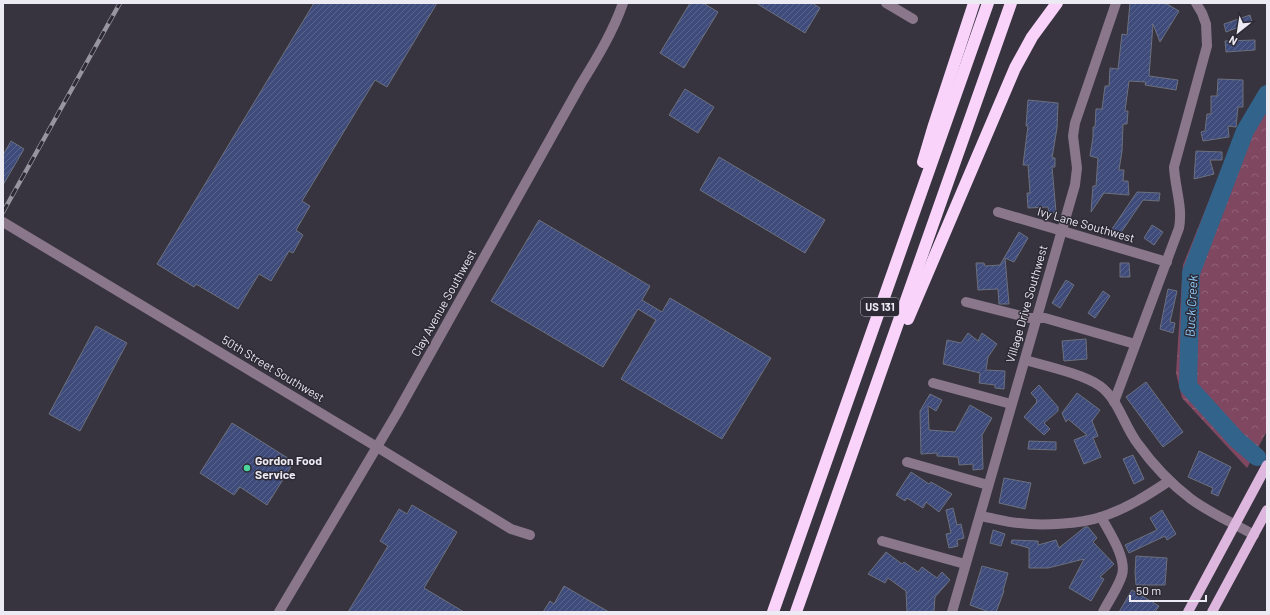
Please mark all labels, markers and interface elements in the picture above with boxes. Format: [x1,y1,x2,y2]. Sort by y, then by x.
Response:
north arrow [1218,12,1258,52]
text: N [1226,34,1239,49]
street label: Ivy Lane Southwest [1036,203,1136,245]
street label: Village Drive Southwest [1003,243,1050,364]
street label: Clay Avenue Southwest [408,247,478,358]
water label: Buck Creek [1181,274,1201,337]
road number: US 131 [861,298,899,316]
street label: 50th Street Southwest [220,332,327,404]
place label: Gordon Food Service [255,453,322,481]
marker: Gordon Food Service [242,463,252,473]
scale bar [1130,577,1206,603]
text: 50 m [1136,583,1161,597]

